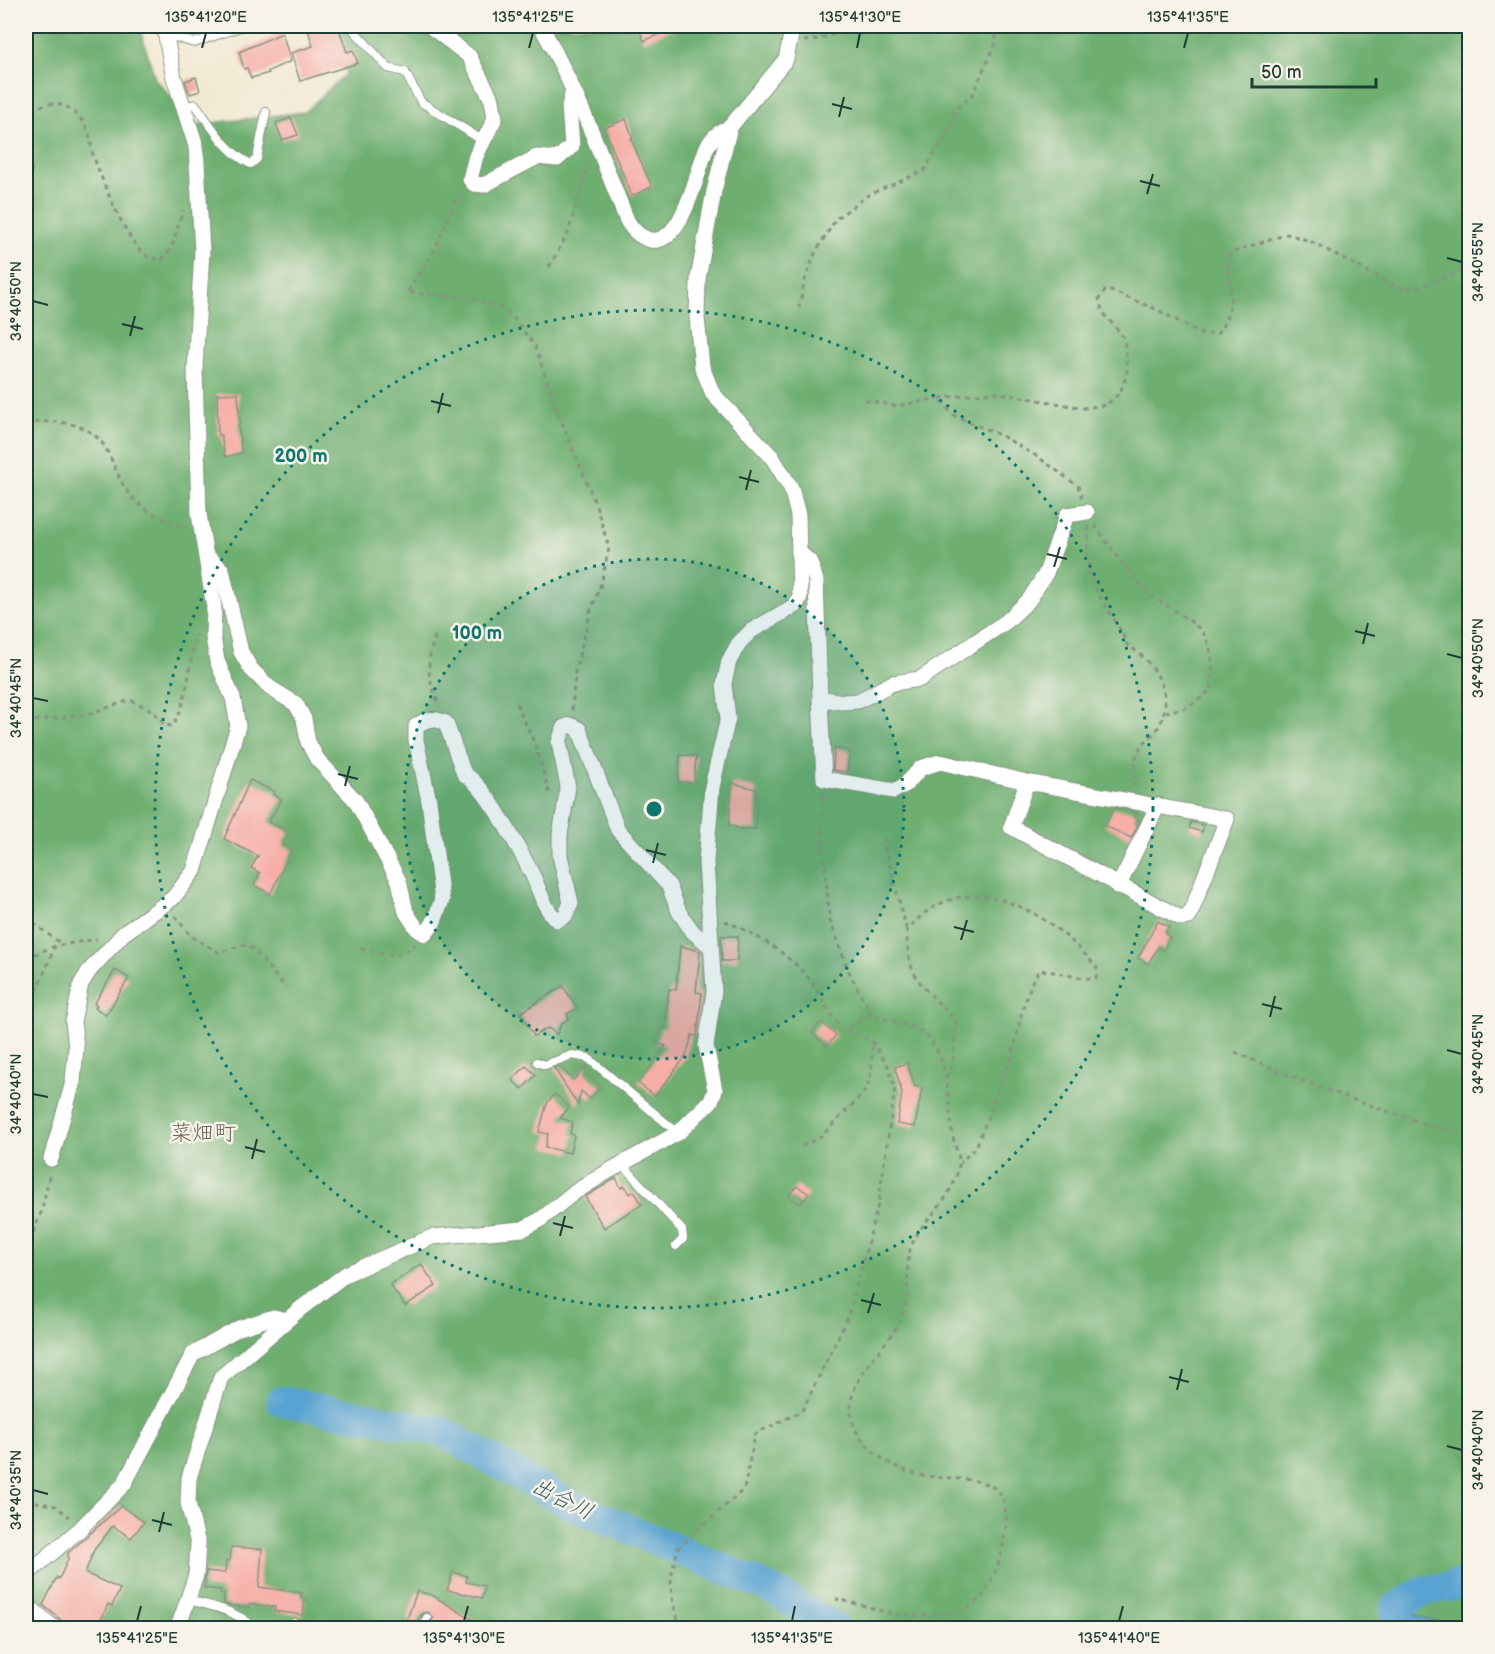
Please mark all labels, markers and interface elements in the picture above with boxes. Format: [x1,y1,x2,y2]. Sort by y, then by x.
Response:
text: 135°41'20"E [165,8,247,27]
text: 135°41'25"E [492,8,574,27]
text: 135°41'30"E [819,8,901,27]
text: 135°41'35"E [1147,8,1229,27]
scale bar [1252,51,1376,89]
text: 50 m [1261,62,1302,83]
text: 34°40'55"N [1469,222,1488,302]
text: 34°40'50"N [7,261,26,341]
text: 200 m [274,446,328,467]
text: 34°40'50"N [1469,618,1488,698]
text: 100 m [452,623,502,644]
text: 34°40'45"N [7,658,26,738]
centre of rings [644,799,664,819]
text: 34°40'45"N [1469,1014,1488,1094]
text: 34°40'40"N [7,1054,26,1134]
district label: 菜畑町 [170,1120,236,1147]
text: 34°40'40"N [1469,1410,1488,1490]
text: 34°40'35"N [7,1450,26,1530]
water label: 出合川 [527,1472,598,1526]
text: 135°41'25"E [96,1629,178,1648]
text: 135°41'30"E [423,1629,505,1648]
text: 135°41'35"E [751,1629,833,1648]
text: 135°41'40"E [1078,1629,1160,1648]

